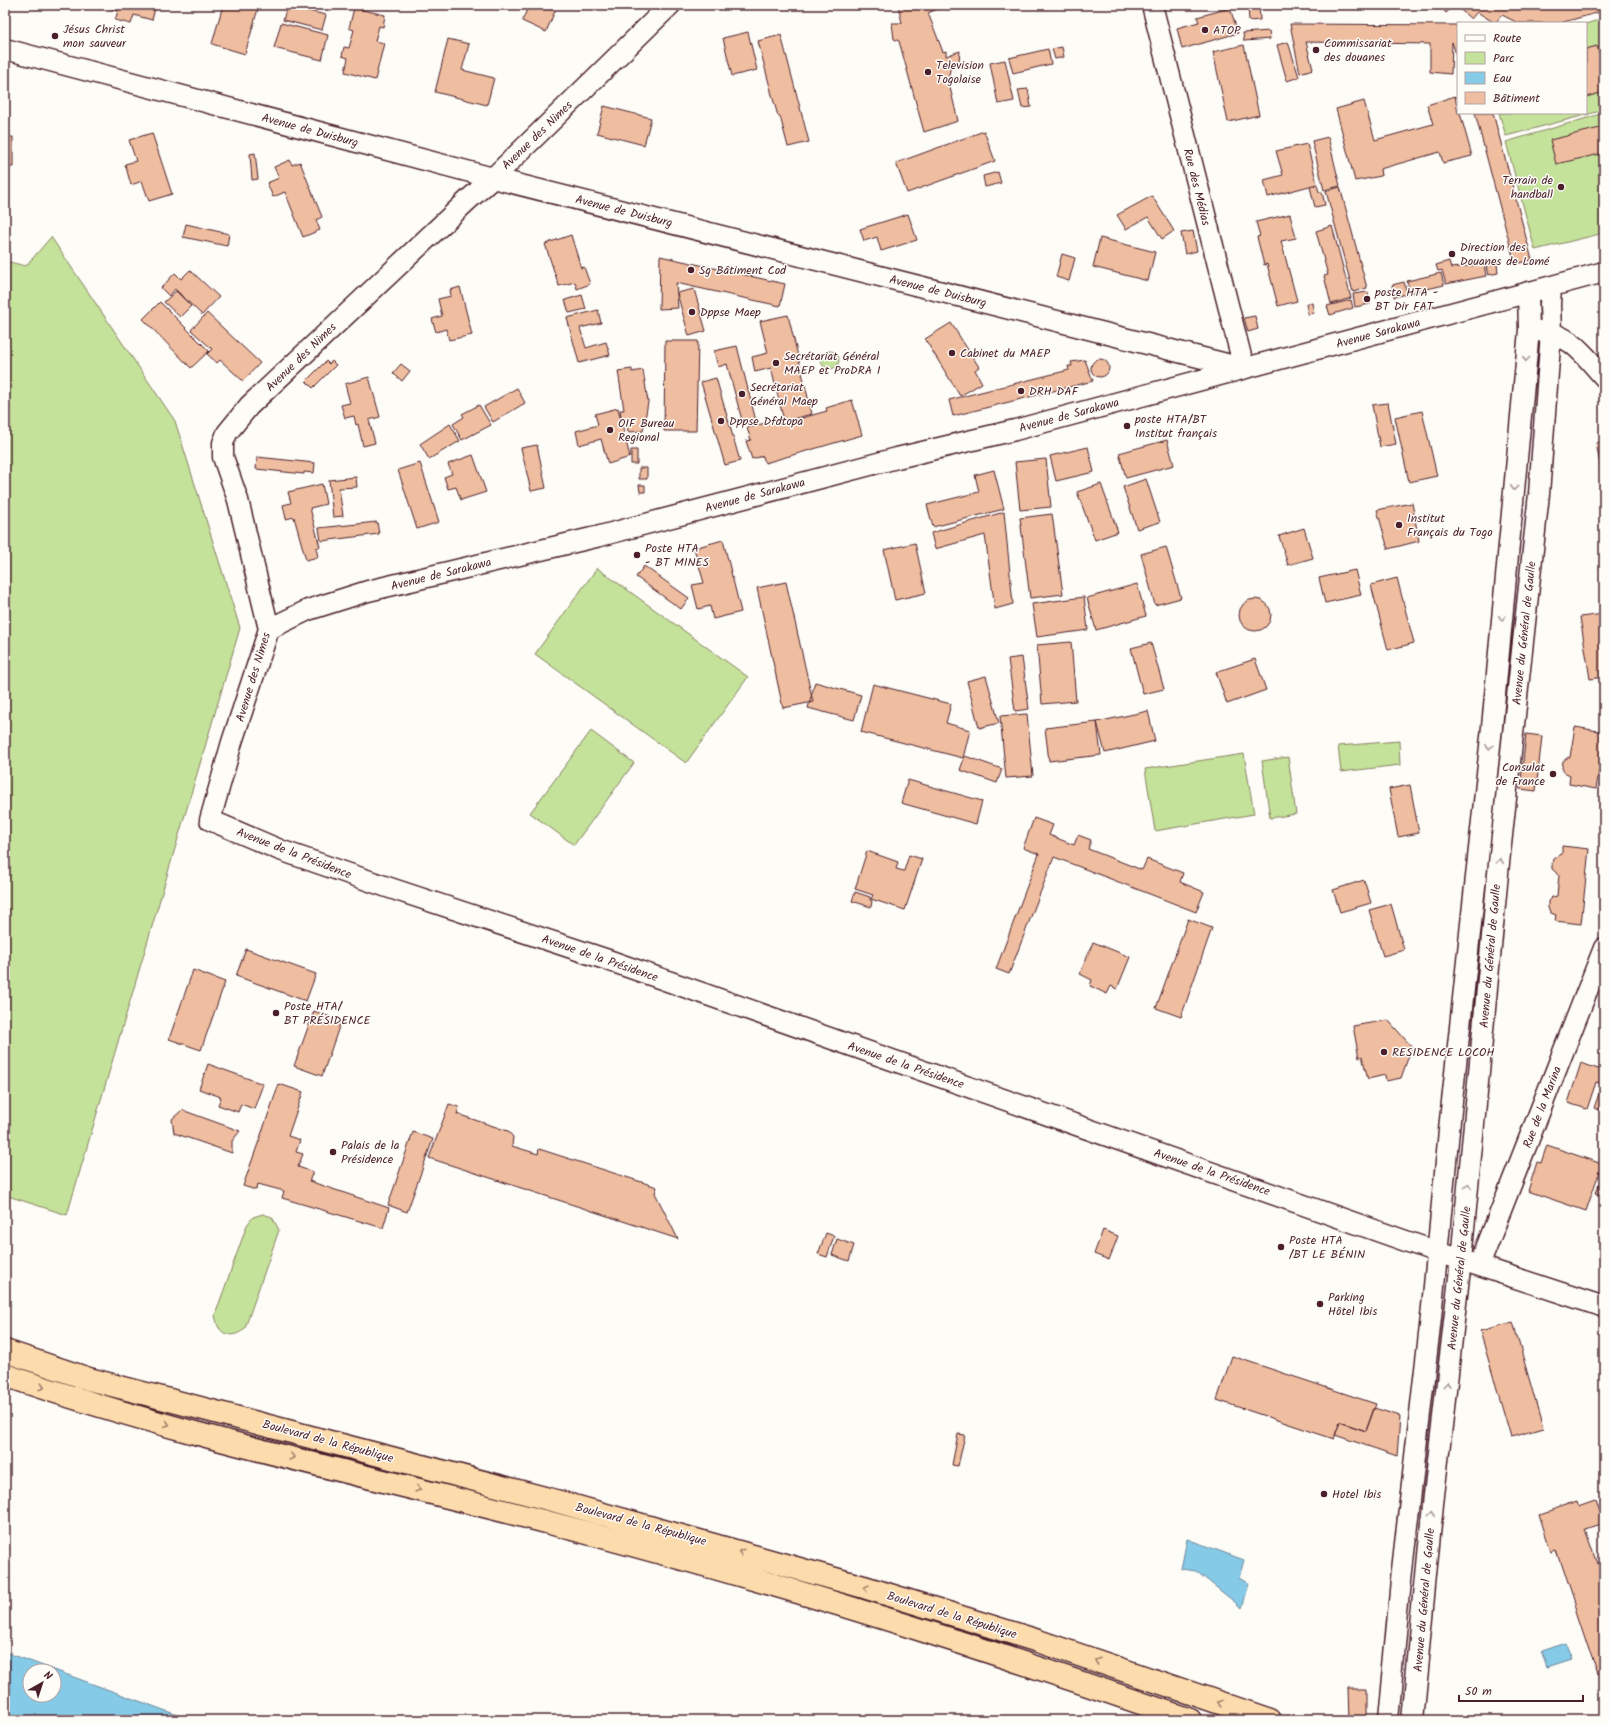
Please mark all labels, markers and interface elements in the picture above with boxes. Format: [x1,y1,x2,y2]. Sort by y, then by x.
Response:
place label: Jésus Christ mon sauveur [63,20,127,53]
place label: ATOP [1213,21,1241,40]
legend [1457,22,1587,114]
marker: ATOP [1200,25,1210,35]
text: Route [1493,29,1522,48]
marker: Jésus Christ mon sauveur [50,31,60,41]
place label: Commissariat des douanes [1324,34,1392,67]
marker: Commissariat des douanes [1311,45,1321,55]
text: Parc [1493,49,1514,68]
place label: Television Togolaise [936,56,984,89]
marker: Television Togolaise [923,67,933,77]
text: Eau [1493,69,1512,88]
text: Bâtiment [1493,89,1540,108]
street label: Avenue des Nimes [497,96,577,174]
street label: Avenue de Duisburg [259,108,361,153]
street label: Rue des Médias [1178,147,1215,228]
place label: Terrain de handball [1502,171,1554,204]
marker: Terrain de handball [1556,182,1566,192]
street label: Avenue de Duisburg [573,190,675,233]
place label: Direction des Douanes de Lomé [1460,238,1550,271]
marker: Direction des Douanes de Lomé [1447,249,1457,259]
place label: Sg Bâtiment Cod [699,261,787,280]
marker: Sg Bâtiment Cod [686,265,696,275]
street label: Avenue de Duisburg [887,270,989,313]
place label: poste HTA - BT Dir FAT [1374,283,1439,316]
marker: poste HTA - BT Dir FAT [1362,294,1372,304]
place label: Dppse Maep [700,303,761,322]
marker: Dppse Maep [687,307,697,317]
street label: Avenue Sarakawa [1334,313,1423,354]
street label: Avenue des Nimes [261,318,341,396]
place label: Cabinet du MAEP [960,344,1051,363]
place label: Secrétariat Général MAEP et ProDRA I [784,347,881,380]
marker: Cabinet du MAEP [947,348,957,358]
one-way arrow [1522,356,1531,362]
marker: Secrétariat Général MAEP et ProDRA I [771,358,781,368]
place label: Secrétariat Général Maep [750,378,818,411]
place label: DRH DAF [1029,382,1080,401]
marker: DRH DAF [1016,386,1026,396]
marker: Secrétariat Général Maep [737,389,747,399]
street label: Avenue de Sarakawa [1017,393,1122,438]
place label: poste HTA/BT Institut français [1134,410,1217,443]
place label: Dppse Dfdtopa [729,412,804,431]
place label: OIF Bureau Regional [618,414,675,447]
marker: Dppse Dfdtopa [716,416,726,426]
marker: poste HTA/BT Institut français [1122,421,1132,431]
marker: OIF Bureau Regional [605,425,615,435]
street label: Avenue de Sarakawa [703,473,808,518]
one-way arrow [1510,485,1519,491]
place label: Institut Français du Togo [1407,509,1493,542]
marker: Institut Français du Togo [1394,520,1404,530]
place label: Poste HTA - BT MINES [645,539,710,572]
marker: Poste HTA - BT MINES [632,550,642,560]
street label: Avenue de Sarakawa [389,553,494,596]
street label: Avenue du Général de Gaulle [1507,560,1542,706]
one-way arrow [1497,615,1506,621]
street label: Avenue des Nimes [231,630,276,724]
one-way arrow [1485,744,1494,750]
place label: Consulat de France [1496,758,1546,791]
marker: Consulat de France [1548,769,1558,779]
street label: Avenue de la Présidence [233,823,355,884]
one-way arrow [1495,858,1504,864]
street label: Avenue du Général de Gaulle [1475,883,1506,1029]
street label: Avenue de la Présidence [539,930,661,988]
place label: Poste HTA/ BT PRÉSIDENCE [284,997,372,1030]
marker: Poste HTA/ BT PRÉSIDENCE [271,1008,281,1018]
street label: Avenue de la Présidence [845,1037,967,1095]
place label: RESIDENCE LOCOH [1392,1043,1495,1062]
marker: RESIDENCE LOCOH [1379,1047,1389,1057]
street label: Rue de la Marina [1518,1063,1567,1151]
place label: Palais de la Présidence [341,1136,400,1169]
street label: Avenue de la Présidence [1151,1144,1273,1202]
marker: Palais de la Présidence [328,1147,338,1157]
one-way arrow [1464,1183,1473,1189]
street label: Avenue du Général de Gaulle [1442,1205,1477,1351]
place label: Poste HTA /BT LE BÉNIN [1289,1231,1365,1264]
marker: Poste HTA /BT LE BÉNIN [1276,1242,1286,1252]
place label: Parking Hôtel Ibis [1328,1288,1377,1321]
marker: Parking Hôtel Ibis [1315,1299,1325,1309]
one-way arrow [1442,1382,1451,1388]
one-way arrow [38,1383,45,1391]
street label: Boulevard de la République [260,1415,396,1468]
one-way arrow [163,1419,170,1428]
one-way arrow [289,1453,296,1461]
one-way arrow [415,1485,422,1493]
place label: Hotel Ibis [1332,1485,1381,1504]
marker: Hotel Ibis [1319,1489,1329,1499]
street label: Boulevard de la République [573,1498,709,1551]
one-way arrow [1427,1511,1436,1517]
street label: Avenue du Général de Gaulle [1409,1527,1440,1673]
one-way arrow [738,1548,745,1557]
one-way arrow [863,1584,870,1593]
street label: Boulevard de la République [885,1587,1020,1644]
one-way arrow [1093,1658,1100,1666]
north arrow [22,1663,62,1703]
text: N [39,1667,56,1685]
scale bar [1459,1677,1583,1703]
text: 50 m [1465,1682,1492,1701]
one-way arrow [1217,1699,1224,1708]

